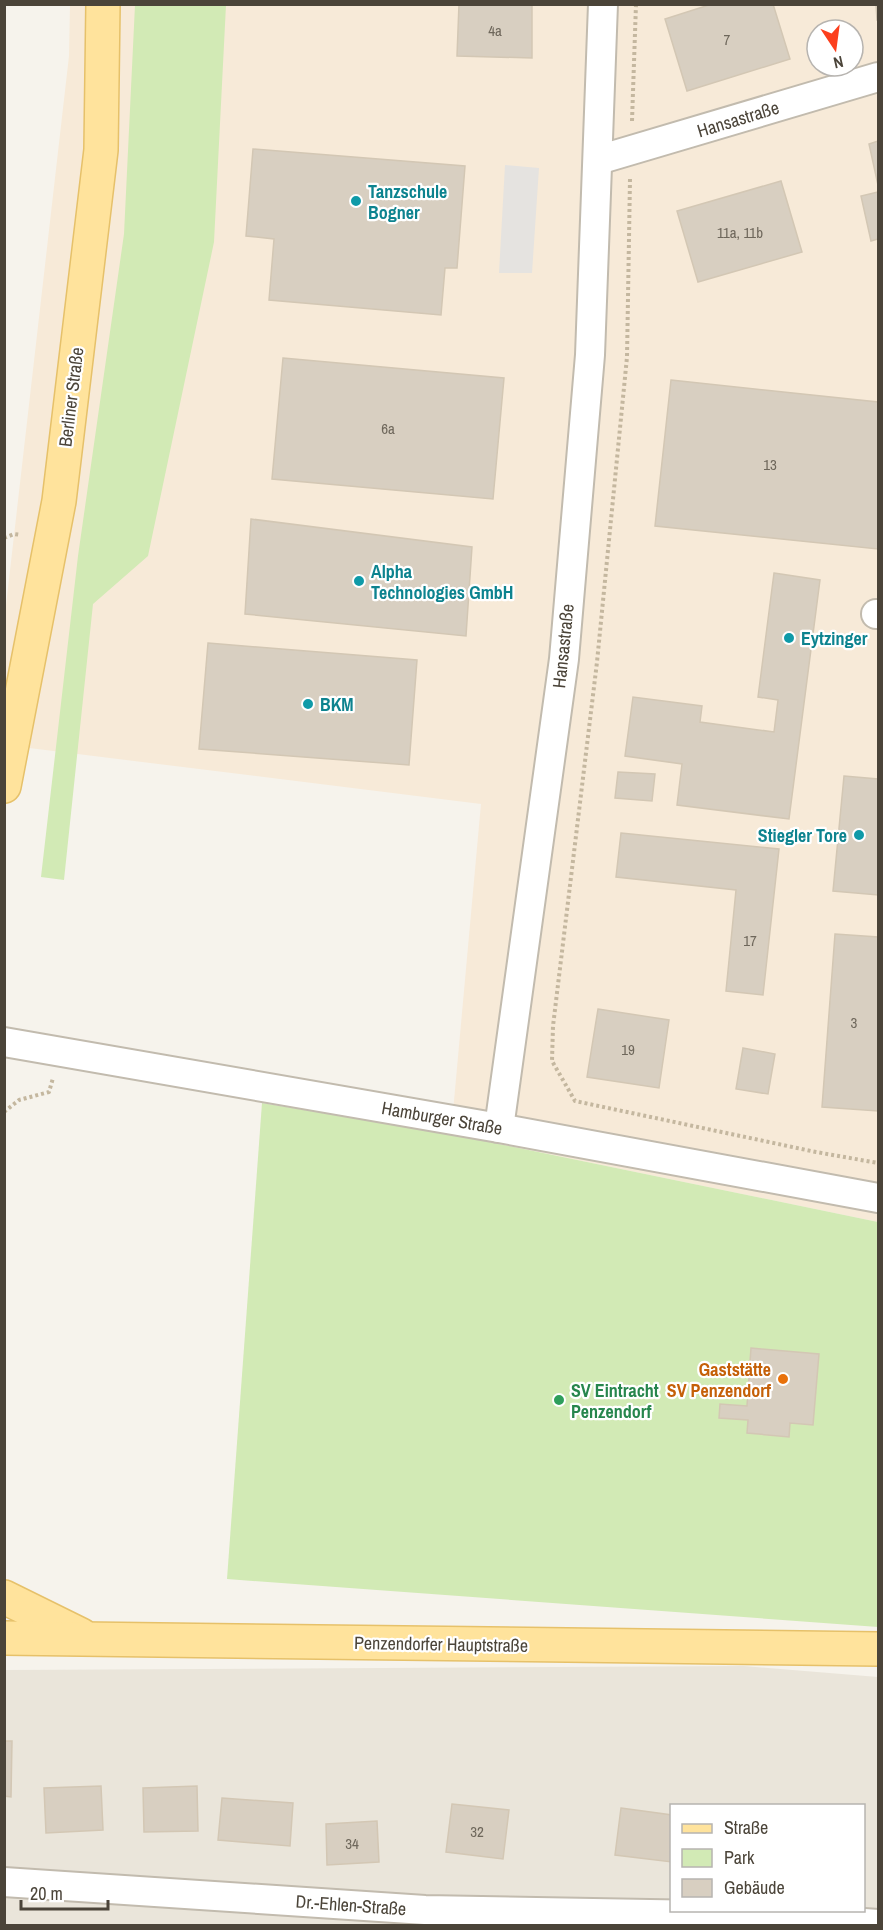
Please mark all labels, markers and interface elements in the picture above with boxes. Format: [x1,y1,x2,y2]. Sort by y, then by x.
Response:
north arrow [805,18,865,78]
house number: 4a [488,20,502,41]
house number: 7 [724,29,731,50]
text: N [831,51,845,74]
street label: Hansastraße [694,95,782,143]
place label: Tanzschule Bogner [368,179,447,225]
marker: Tanzschule Bogner [349,194,363,208]
house number: 11a, 11b [717,222,763,243]
street label: Berliner Straße [52,346,90,448]
house number: 6a [381,418,395,439]
house number: 13 [763,454,777,475]
place label: Alpha Technologies GmbH [371,559,513,605]
marker: Alpha Technologies GmbH [352,574,366,588]
street label: Hansastraße [546,603,580,689]
place label: Eytzinger [801,626,868,651]
marker: Eytzinger [782,631,796,645]
place label: BKM [320,692,354,717]
marker: BKM [301,697,315,711]
place label: Stiegler Tore [758,823,847,848]
marker: Stiegler Tore [852,828,866,842]
house number: 17 [743,930,757,951]
house number: 3 [851,1012,858,1033]
house number: 19 [621,1039,635,1060]
street label: Hamburger Straße [380,1095,504,1141]
place label: Gaststätte SV Penzendorf [667,1357,771,1403]
marker: Gaststätte SV Penzendorf [776,1372,790,1386]
place label: SV Eintracht Penzendorf [571,1378,659,1424]
marker: SV Eintracht Penzendorf [552,1393,566,1407]
street label: Penzendorfer Hauptstraße [354,1630,528,1658]
legend [670,1804,865,1912]
text: Straße [724,1815,768,1840]
house number: 32 [470,1821,484,1842]
house number: 34 [345,1833,359,1854]
text: Park [724,1845,755,1870]
scale bar [21,1873,108,1911]
text: Gebäude [724,1875,785,1900]
text: 20 m [30,1881,63,1906]
street label: Dr.-Ehlen-Straße [295,1889,407,1921]

